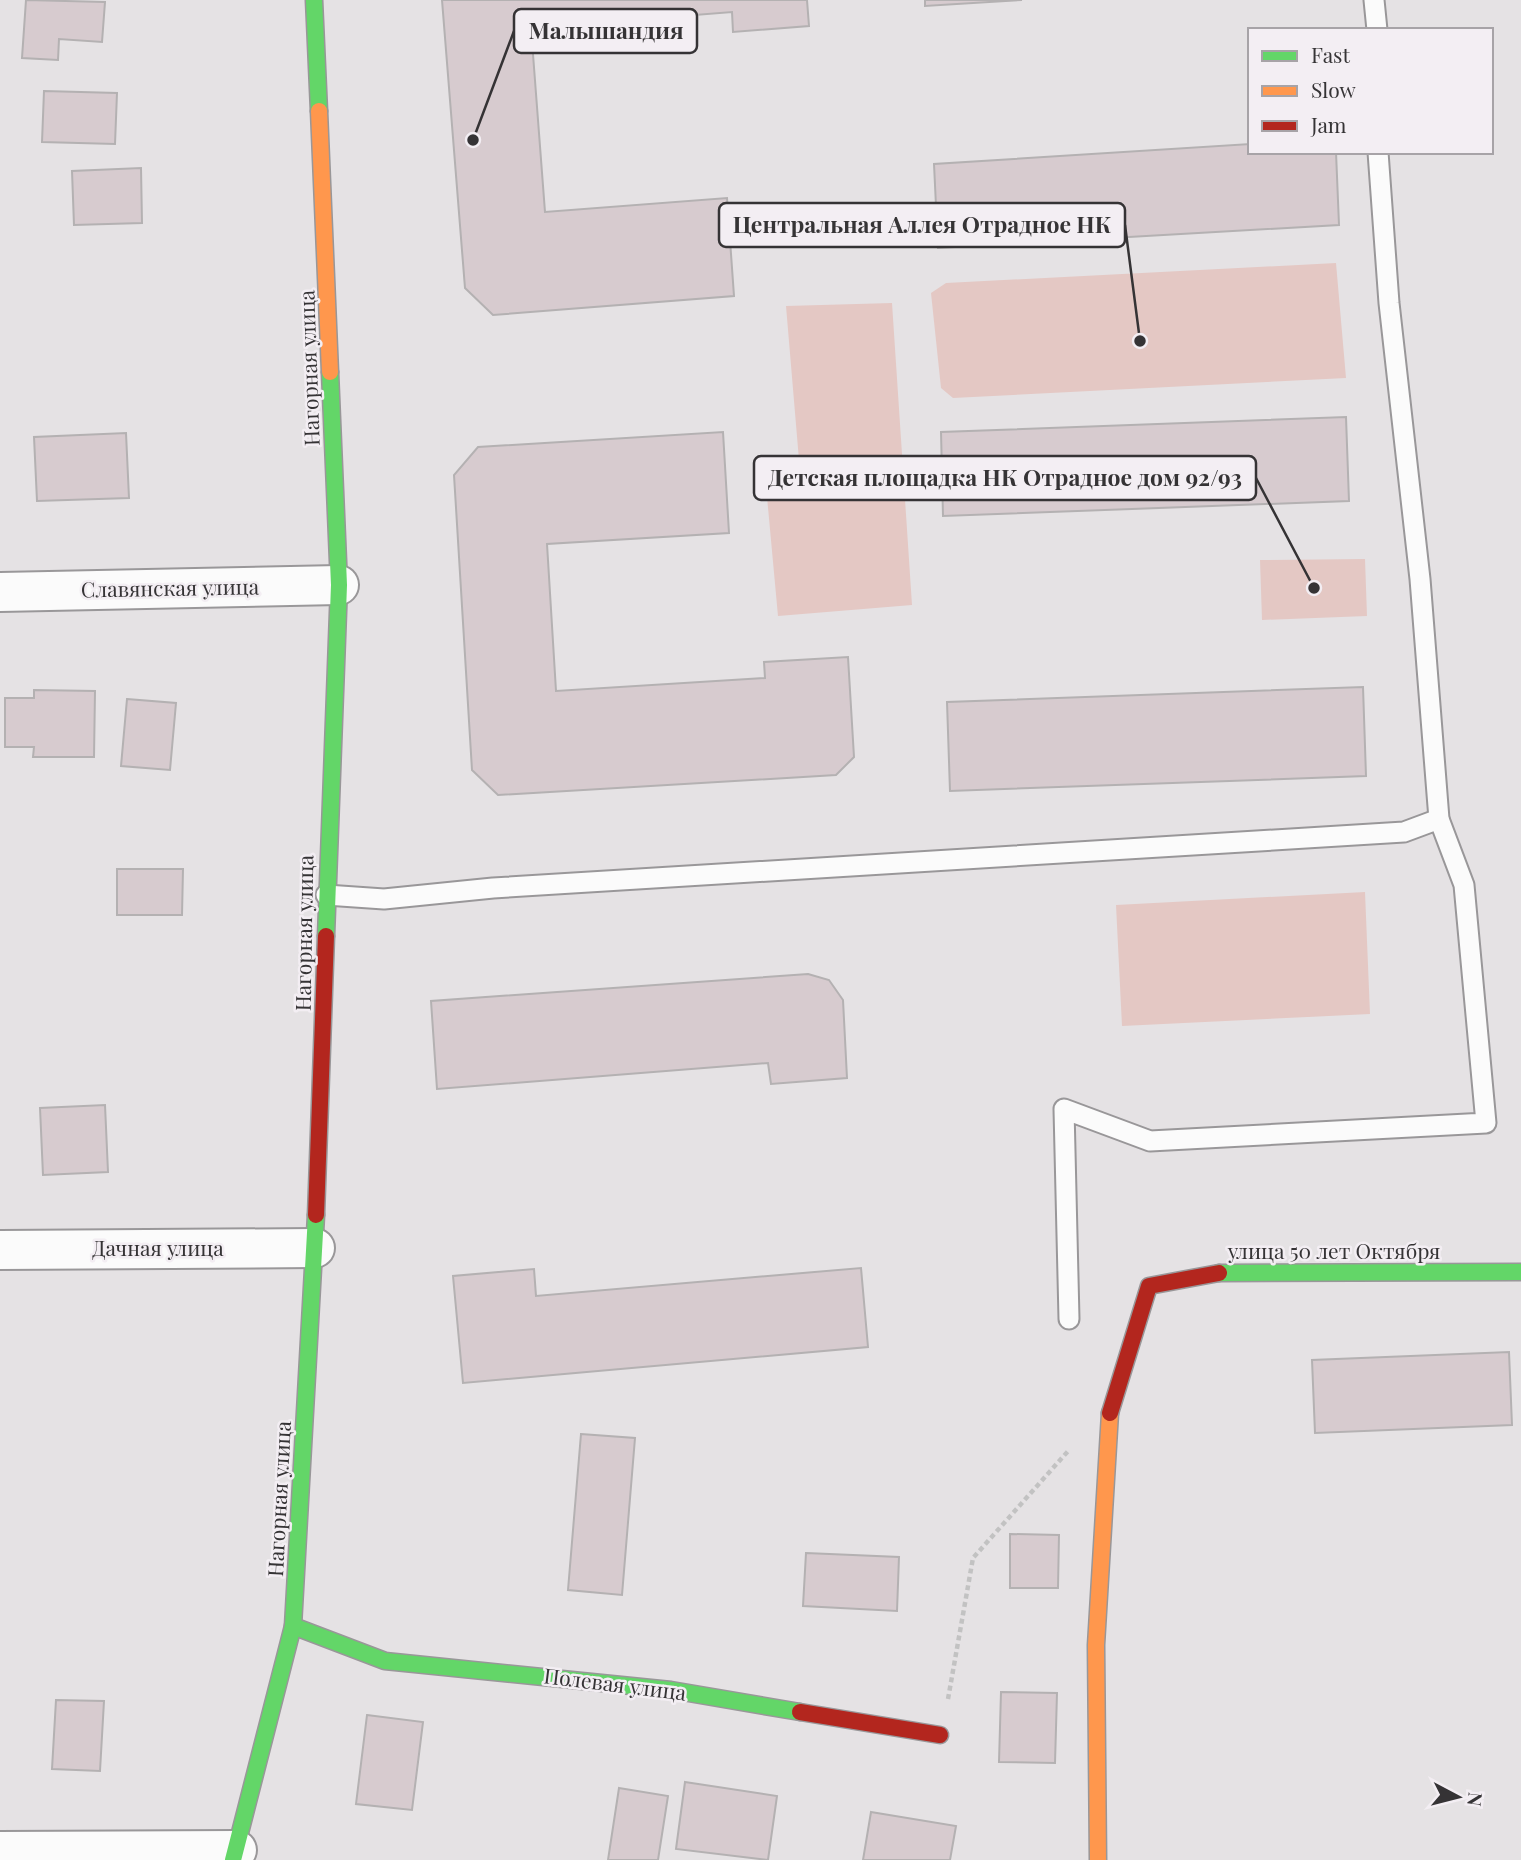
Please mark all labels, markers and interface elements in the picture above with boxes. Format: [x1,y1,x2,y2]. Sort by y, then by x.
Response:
callout: Малышандия [514,9,697,53]
text: Малышандия [528,14,684,45]
legend [1248,28,1493,154]
text: Fast [1311,40,1350,68]
text: Slow [1311,75,1356,103]
text: Jam [1310,110,1347,138]
callout: Центральная Аллея Отрадное НК [719,203,1125,247]
text: Центральная Аллея Отрадное НК [733,208,1112,239]
street label: Нагорная улица [291,289,325,447]
callout: Детская площадка НК Отрадное дом 92/93 [754,456,1256,500]
text: Детская площадка НК Отрадное дом 92/93 [768,461,1242,492]
street label: Славянская улица [81,571,260,603]
street label: Нагорная улица [288,854,318,1011]
street label: Дачная улица [92,1233,224,1261]
street label: улица 50 лет Октября [1227,1236,1440,1264]
street label: Нагорная улица [260,1420,296,1578]
street label: Полевая улица [542,1660,689,1706]
north arrow [1423,1762,1493,1832]
text: N [1462,1791,1490,1808]

